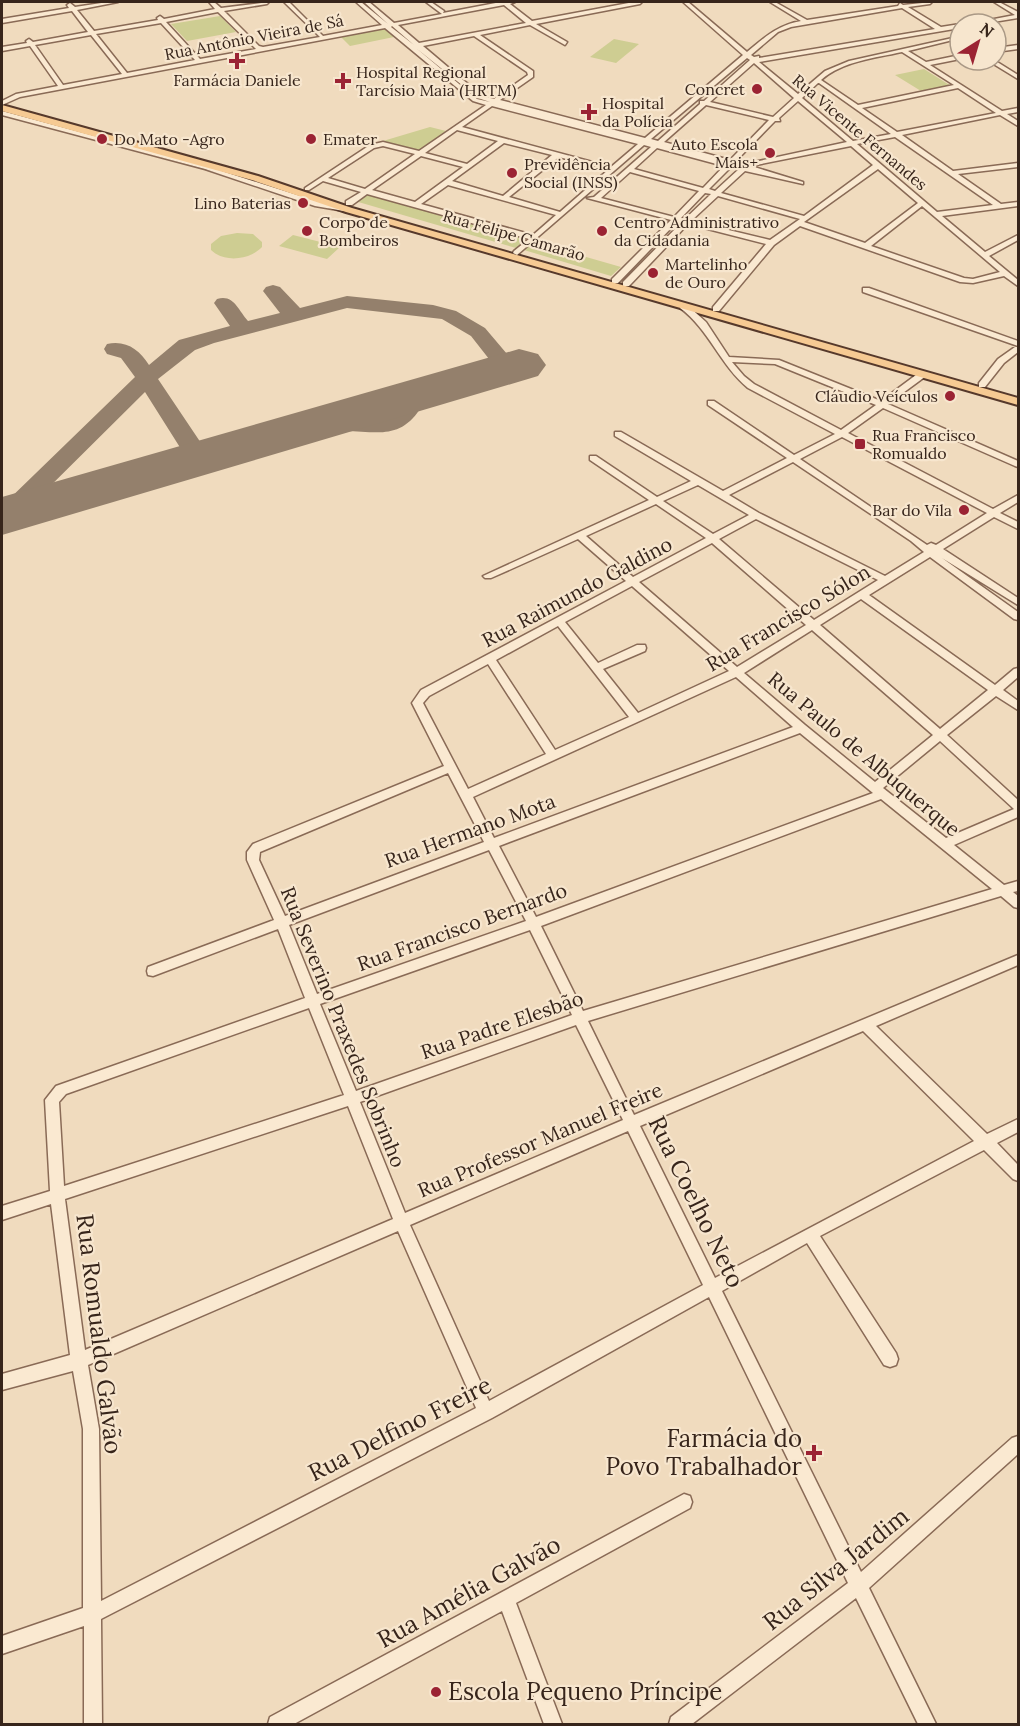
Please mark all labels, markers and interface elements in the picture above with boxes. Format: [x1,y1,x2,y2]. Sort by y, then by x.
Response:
street label: Rua Antônio Vieira de Sá [163,10,345,64]
north arrow [948,12,1008,72]
text: N [976,18,998,42]
marker: Farmácia Daniele [230,54,244,68]
place label: Hospital Regional Tarcísio Maia (HRTM) [356,62,517,101]
place label: Farmácia Daniele [173,70,301,90]
street label: Rua Vicente Fernandes [788,70,932,194]
marker: Hospital Regional Tarcísio Maia (HRTM) [334,72,352,90]
place label: Concret [685,79,746,99]
marker: Concret [750,82,764,96]
place label: Hospital da Polícia [602,93,673,131]
marker: Hospital da Polícia [580,103,598,121]
place label: Do Mato -Agro [114,129,225,149]
place label: Emater [323,129,377,149]
marker: Do Mato -Agro [95,132,109,146]
marker: Emater [304,132,318,146]
place label: Auto Escola Mais+ [670,134,758,172]
marker: Auto Escola Mais+ [763,146,777,160]
place label: Previdência Social (INSS) [524,154,618,193]
marker: Previdência Social (INSS) [505,166,519,180]
place label: Lino Baterias [194,193,291,213]
marker: Lino Baterias [296,196,310,210]
street label: Rua Felipe Camarão [441,205,587,265]
place label: Corpo de Bombeiros [319,212,399,250]
place label: Centro Administrativo da Cidadania [614,212,779,250]
marker: Corpo de Bombeiros [300,224,314,238]
marker: Centro Administrativo da Cidadania [595,224,609,238]
place label: Martelinho de Ouro [665,254,747,292]
marker: Martelinho de Ouro [646,266,660,280]
place label: Cláudio Veículos [815,386,938,406]
marker: Cláudio Veículos [943,389,957,403]
place label: Rua Francisco Romualdo [872,425,976,463]
marker: Rua Francisco Romualdo [853,437,867,451]
place label: Bar do Vila [872,500,952,520]
marker: Bar do Vila [957,503,971,517]
street label: Rua Raimundo Galdino [477,531,676,652]
street label: Rua Francisco Sólon [701,559,874,676]
street label: Rua Paulo de Albuquerque [763,666,966,841]
street label: Rua Hermano Mota [381,788,559,873]
street label: Rua Francisco Bernardo [354,877,570,976]
street label: Rua Severino Praxedes Sobrinho [276,883,411,1171]
street label: Rua Padre Elesbão [417,985,587,1064]
street label: Rua Professor Manuel Freire [414,1077,666,1203]
street label: Rua Coelho Neto [641,1111,751,1293]
street label: Rua Romualdo Galvão [69,1212,130,1456]
street label: Rua Delfino Freire [303,1369,497,1488]
place label: Farmácia do Povo Trabalhador [605,1423,803,1482]
marker: Farmácia do Povo Trabalhador [807,1446,821,1460]
street label: Rua Silva Jardim [756,1500,915,1637]
street label: Rua Amélia Galvão [372,1528,566,1655]
place label: Escola Pequeno Príncipe [448,1676,722,1707]
marker: Escola Pequeno Príncipe [429,1685,443,1699]

